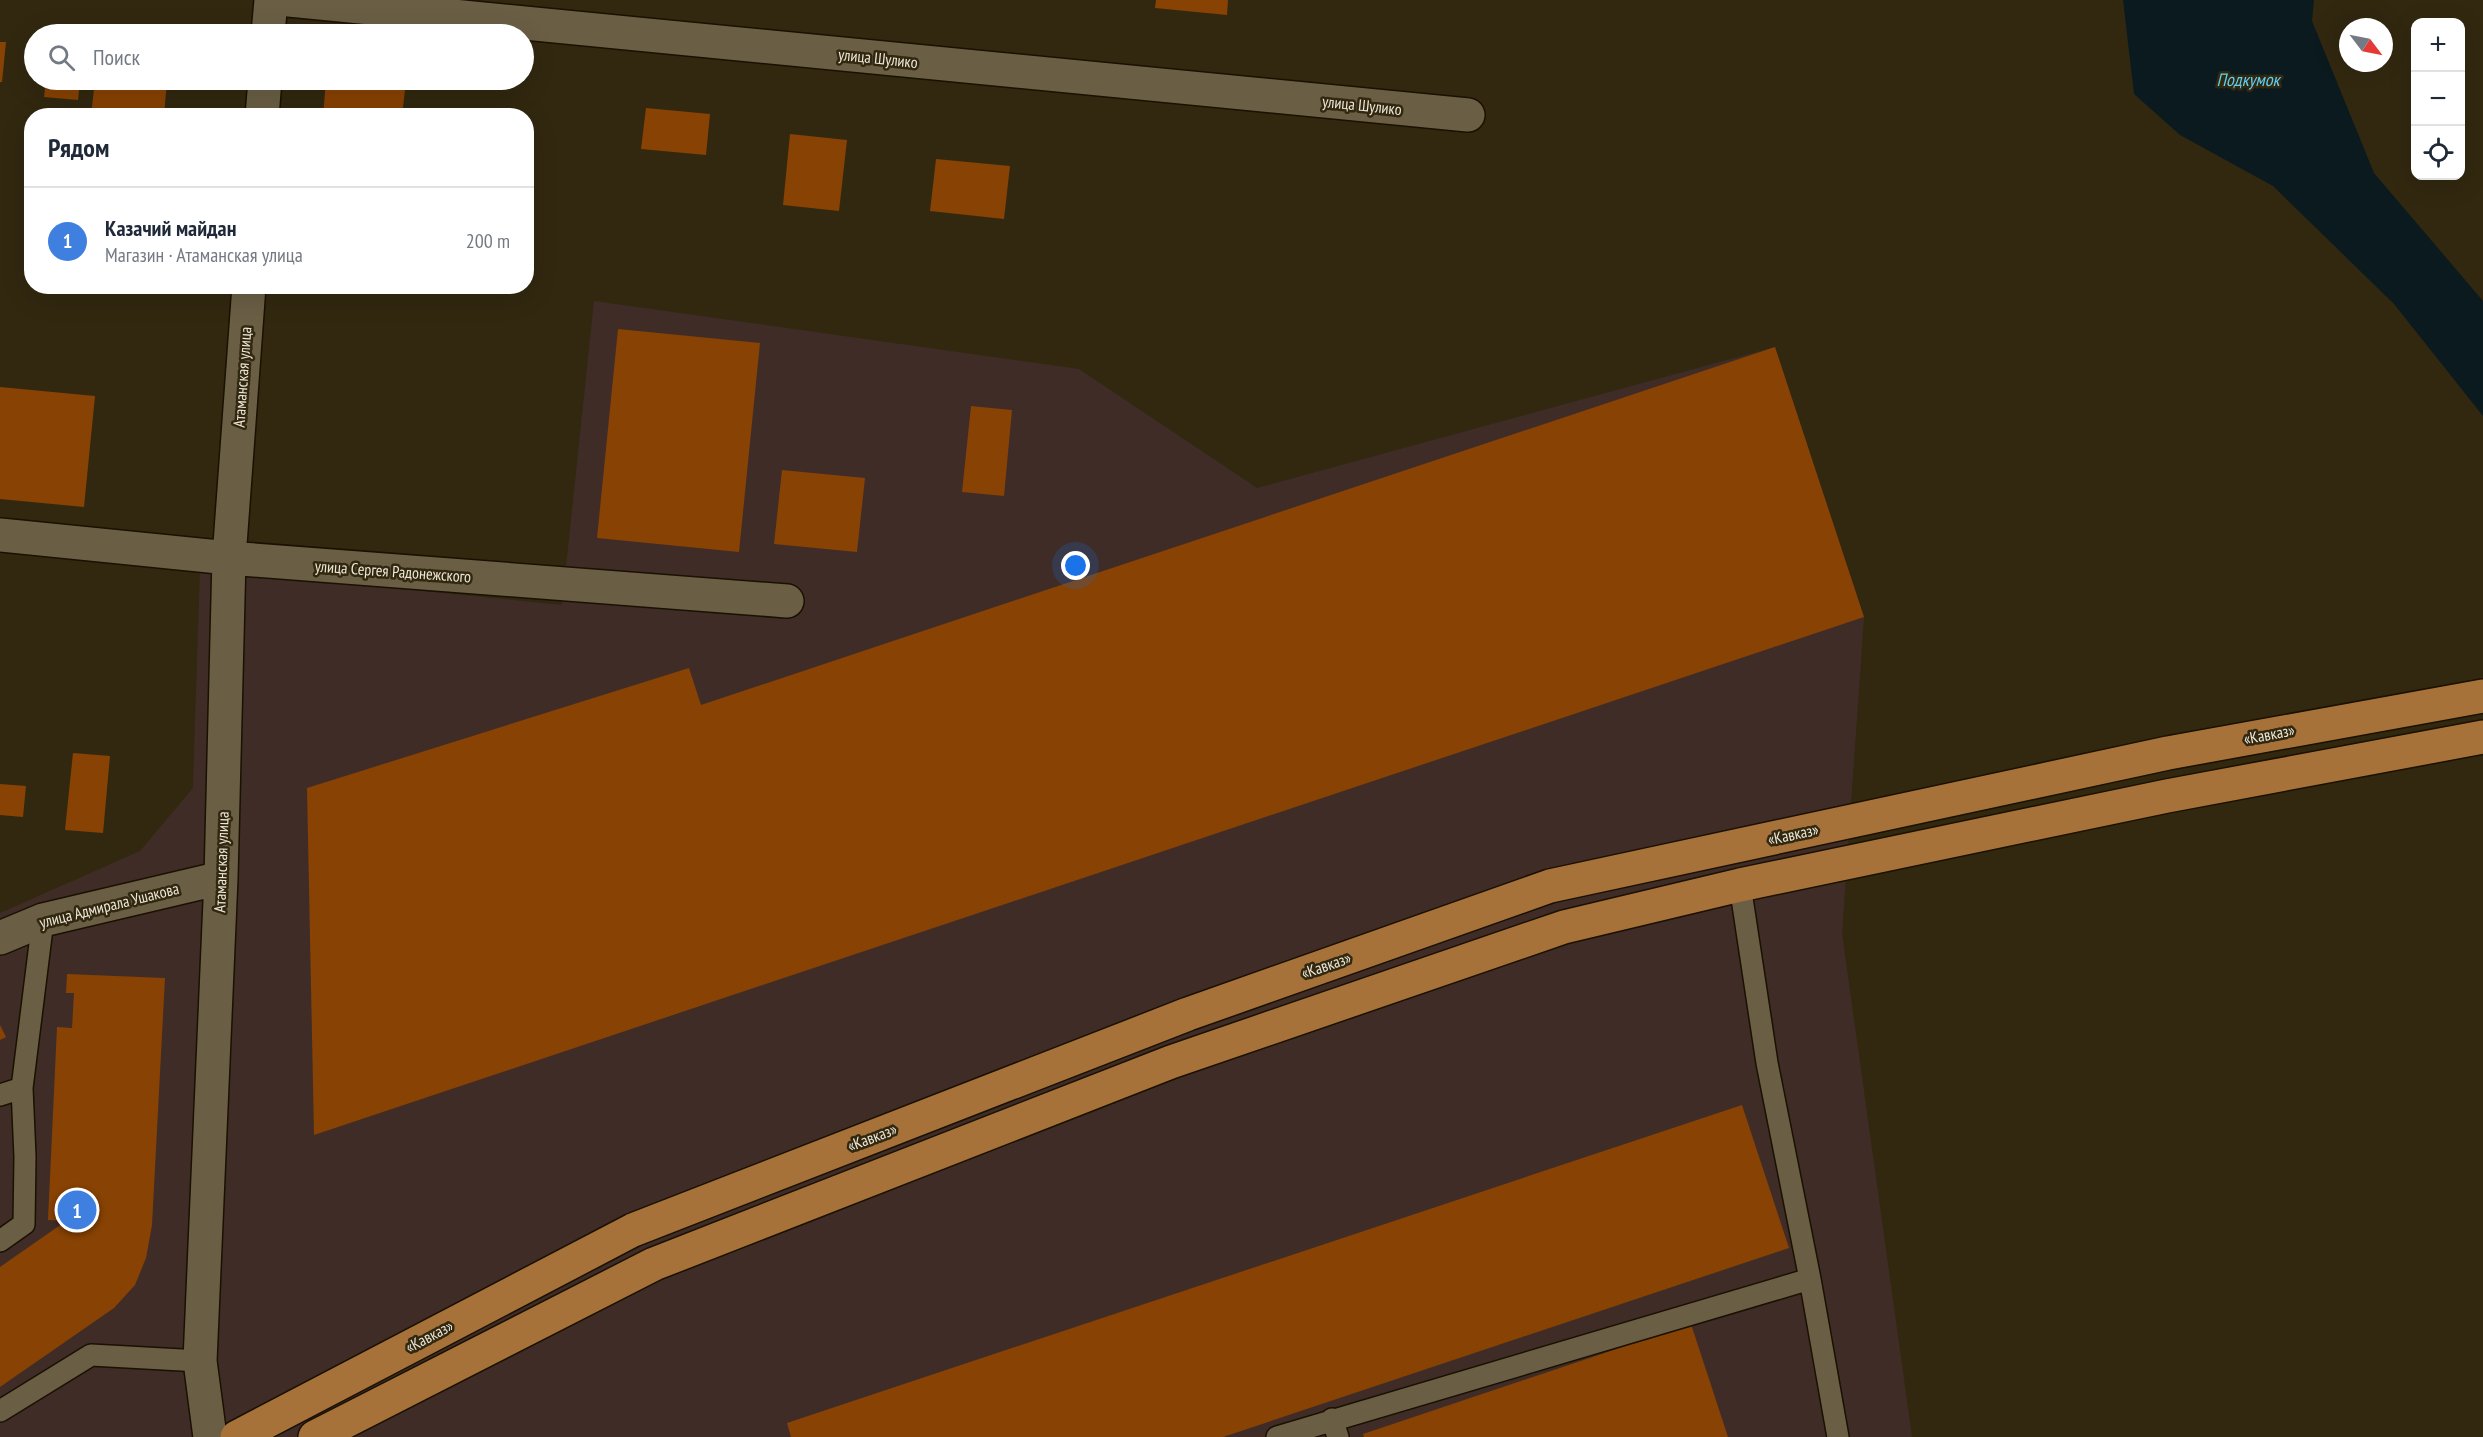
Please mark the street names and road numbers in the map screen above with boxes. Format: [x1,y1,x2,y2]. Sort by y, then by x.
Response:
street label: улица Шулико [837,44,919,72]
street label: улица Шулико [1321,91,1403,119]
street label: Атаманская улица [228,326,256,428]
street label: улица Сергея Радонежского [314,556,472,586]
street label: «Кавказ» [2242,719,2296,749]
street label: Атаманская улица [209,811,233,913]
street label: «Кавказ» [1766,819,1820,849]
street label: улица Адмирала Ушакова [37,878,181,932]
street label: «Кавказ» [1298,947,1354,983]
street label: «Кавказ» [844,1118,900,1156]
street label: «Кавказ» [402,1315,456,1357]

